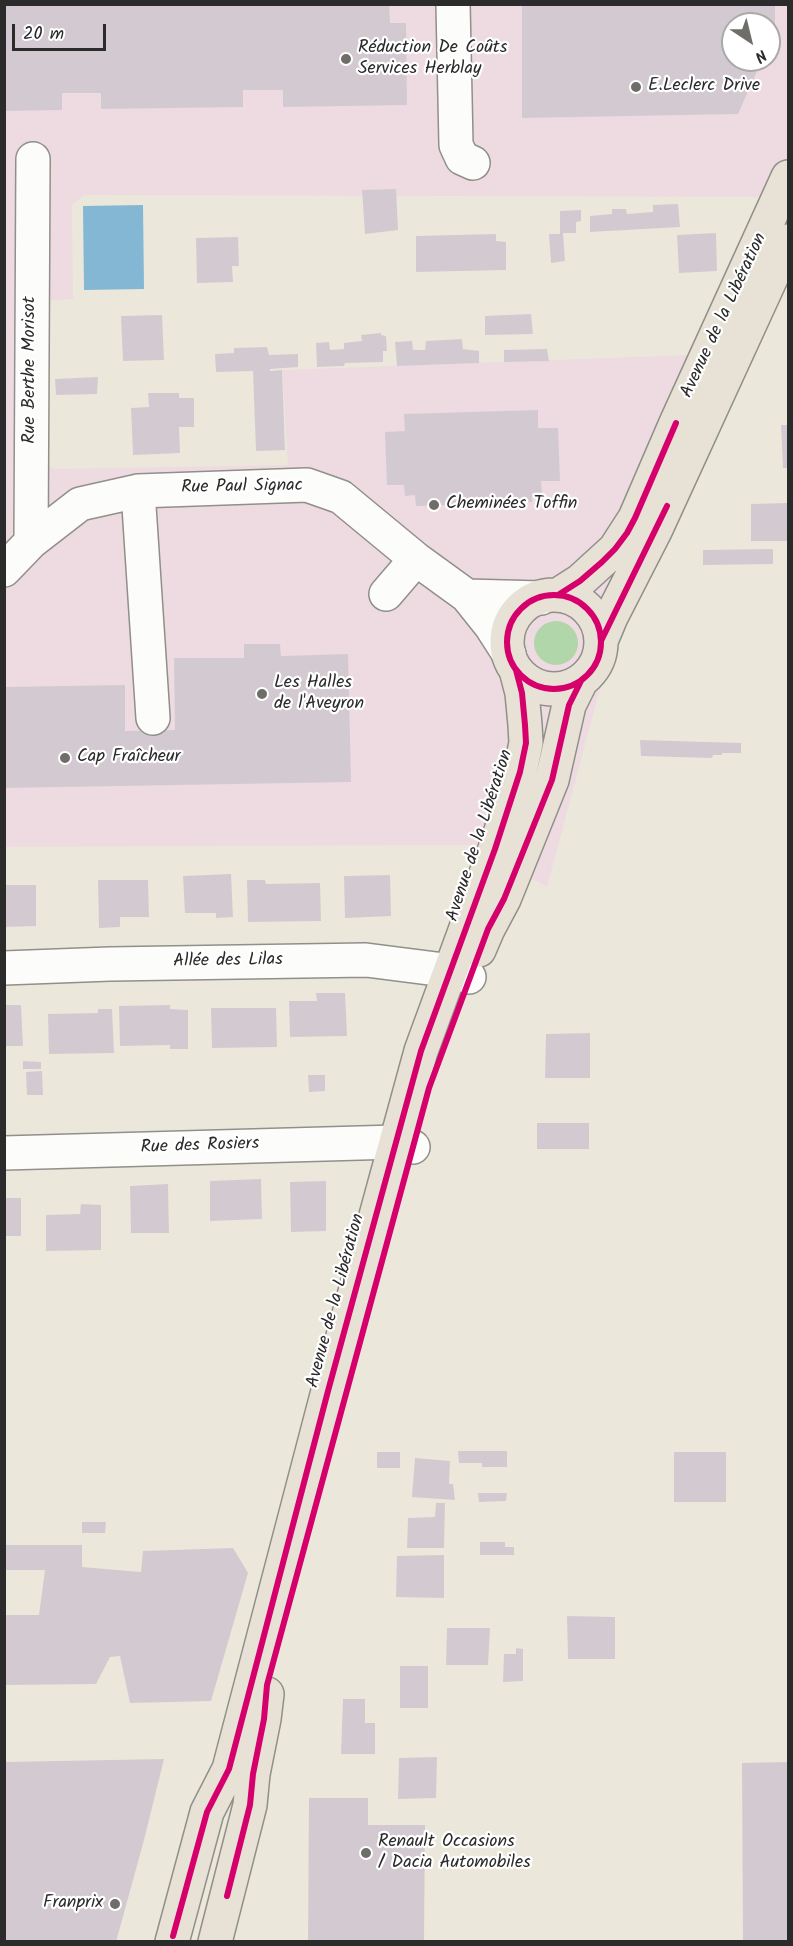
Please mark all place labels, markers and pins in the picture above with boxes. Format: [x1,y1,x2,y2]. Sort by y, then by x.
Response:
place label: Réduction De Coûts Services Herblay [358,38,507,80]
marker: Réduction De Coûts Services Herblay [339,52,353,66]
place label: E.Leclerc Drive [648,76,760,98]
marker: E.Leclerc Drive [629,80,643,94]
place label: Cheminées Toffin [446,494,577,516]
marker: Cheminées Toffin [427,498,441,512]
place label: Les Halles de l'Aveyron [274,673,364,716]
marker: Les Halles de l'Aveyron [255,687,269,701]
place label: Cap Fraîcheur [77,747,181,769]
marker: Cap Fraîcheur [58,751,72,765]
place label: Renault Occasions / Dacia Automobiles [378,1832,531,1874]
marker: Renault Occasions / Dacia Automobiles [359,1846,373,1860]
place label: Franprix [43,1893,103,1915]
marker: Franprix [108,1897,122,1911]

